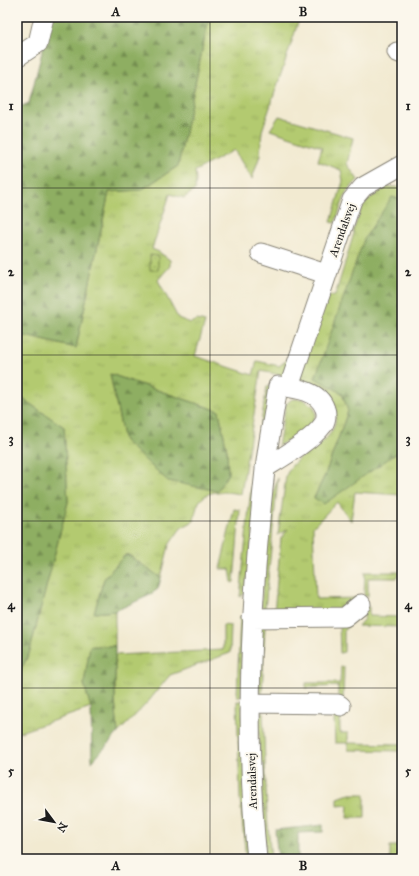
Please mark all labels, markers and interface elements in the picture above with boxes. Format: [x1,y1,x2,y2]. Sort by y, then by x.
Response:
text: A [111,4,121,20]
text: B [299,4,308,20]
text: 1 [8,98,14,114]
text: 1 [405,98,411,114]
street label: Arendalsvej [325,201,358,260]
text: 2 [8,264,15,280]
text: 2 [405,264,412,280]
text: 3 [8,431,14,447]
text: 3 [405,431,411,447]
text: 4 [7,597,15,613]
text: 4 [404,597,412,613]
street label: Arendalsvej [244,753,260,810]
text: 5 [8,763,15,779]
text: 5 [405,763,412,779]
north arrow [34,802,74,842]
text: N [54,820,70,835]
text: A [111,858,121,874]
text: B [299,858,308,874]

